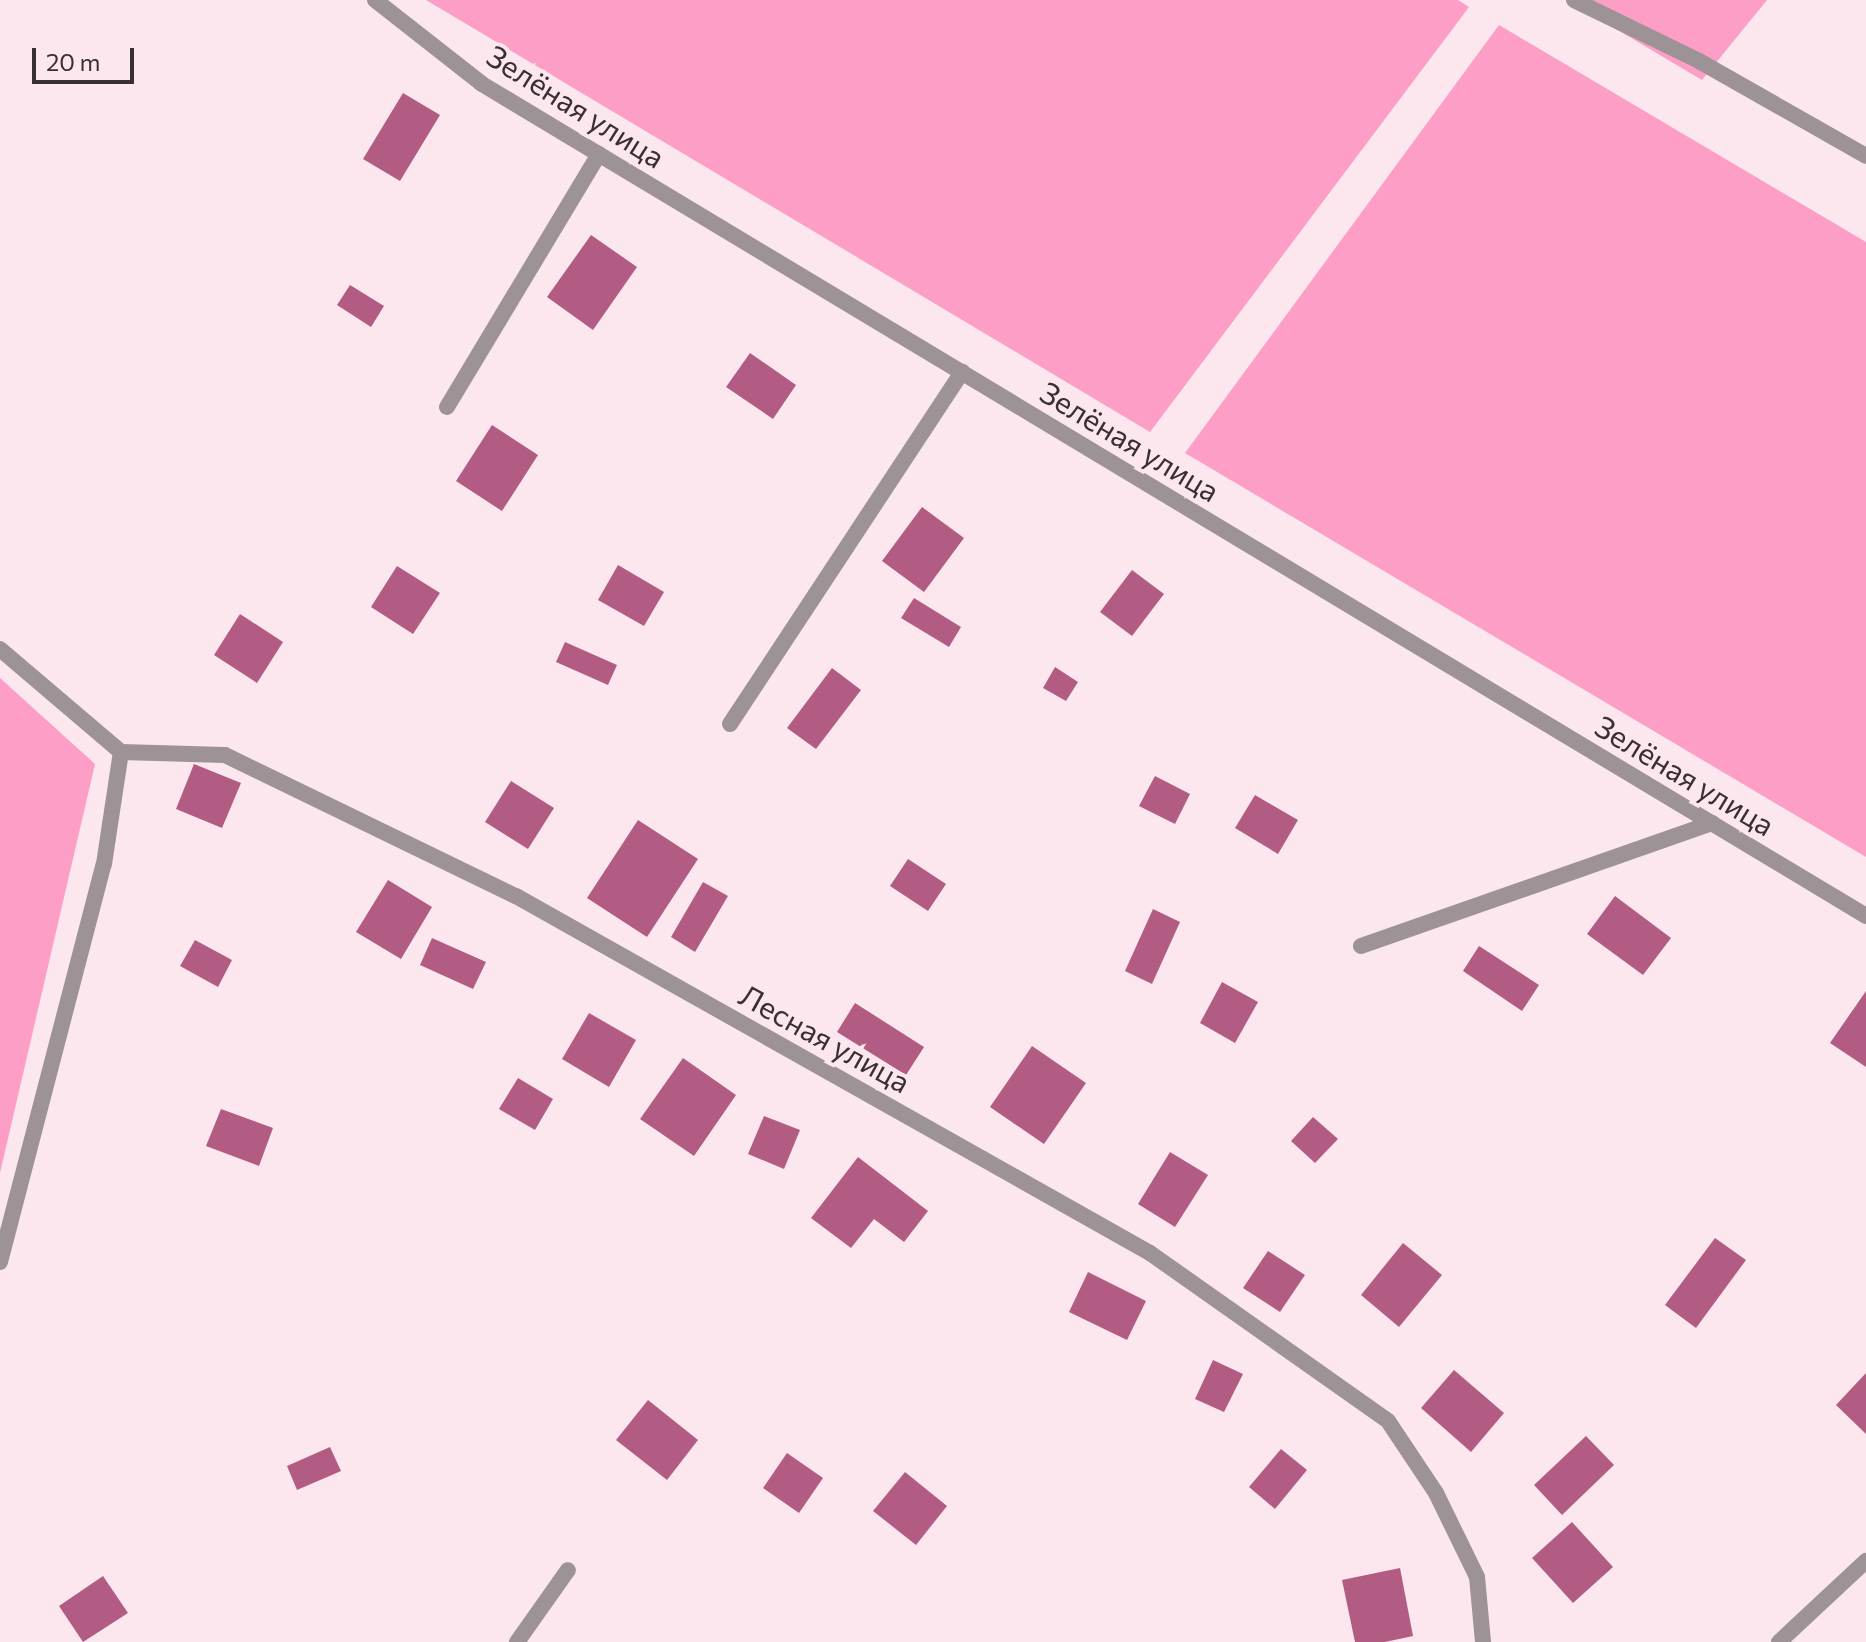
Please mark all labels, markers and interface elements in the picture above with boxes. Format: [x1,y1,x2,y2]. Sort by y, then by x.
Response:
scale bar [36,32,138,82]
street label: Зелёная улица [481,37,671,175]
text: 20 m [46,47,100,76]
street label: Зелёная улица [1034,373,1226,509]
street label: Зелёная улица [1589,707,1781,843]
street label: Лесная улица [733,976,917,1100]

